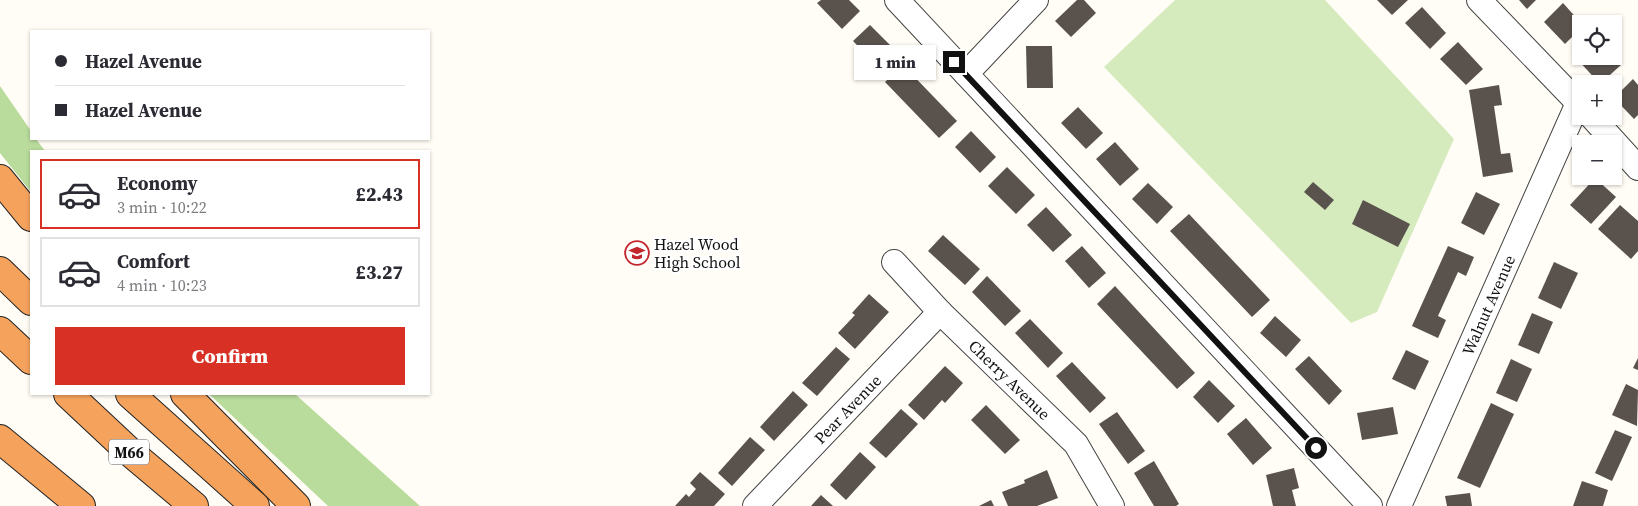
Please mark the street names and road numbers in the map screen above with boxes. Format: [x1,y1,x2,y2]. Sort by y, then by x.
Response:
street label: Walnut Avenue [1456,251,1520,359]
street label: Cherry Avenue [964,335,1055,424]
street label: Pear Avenue [809,369,886,449]
road number: M66 [109,440,149,464]

